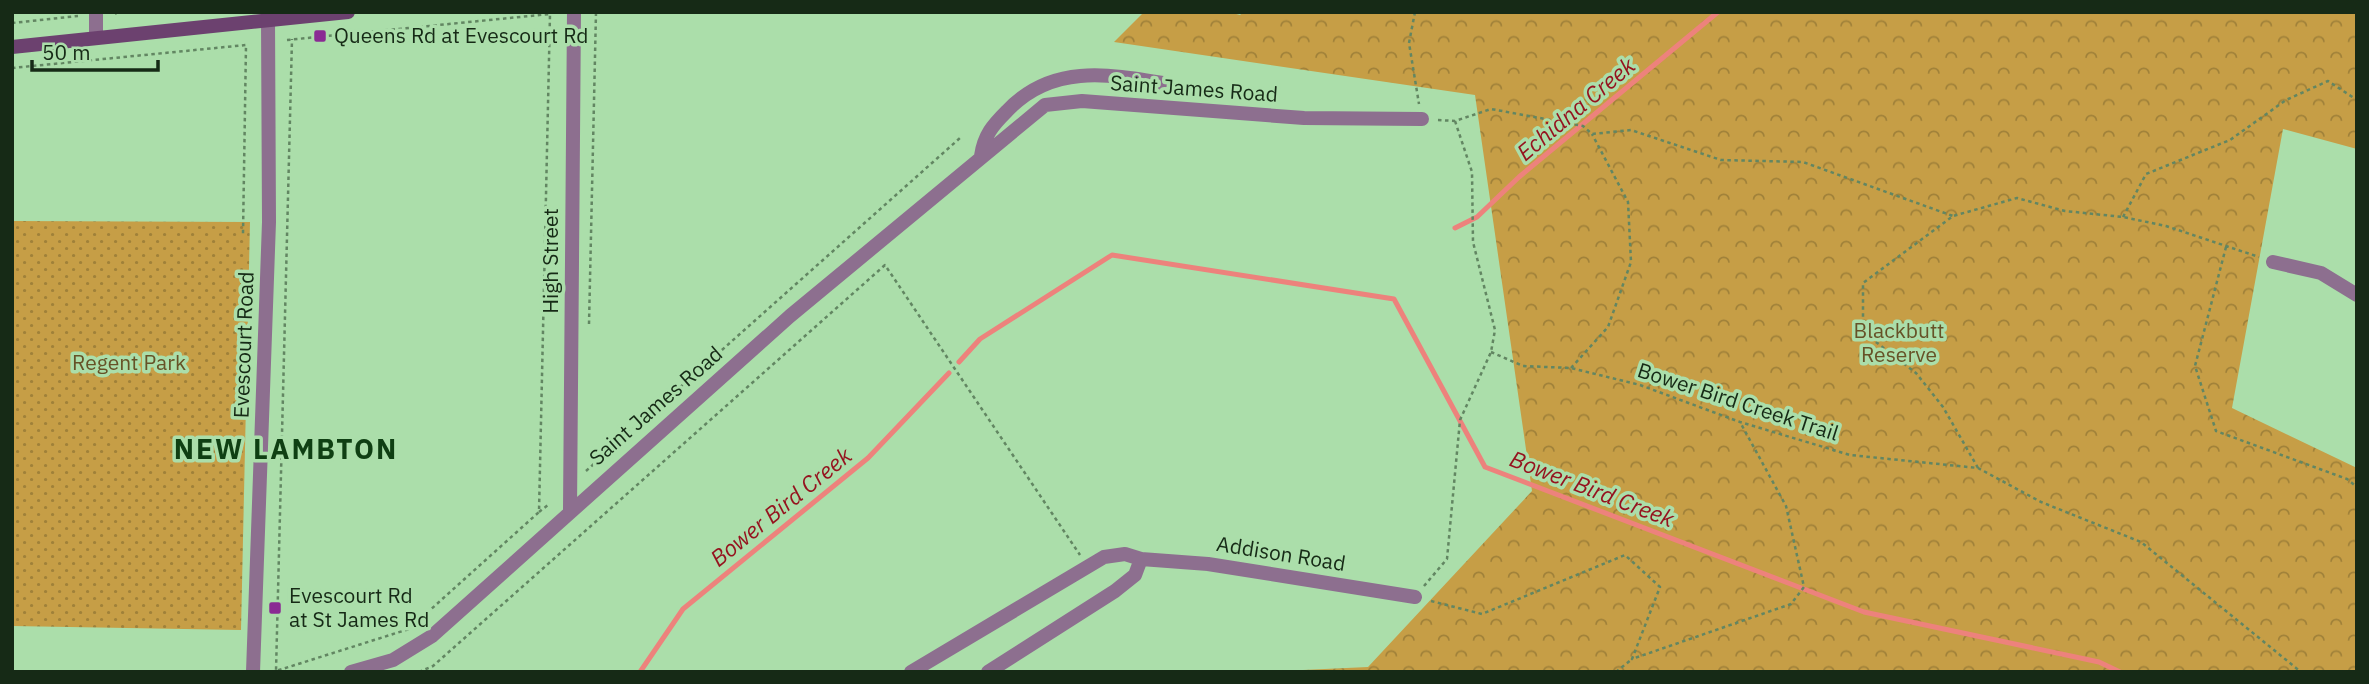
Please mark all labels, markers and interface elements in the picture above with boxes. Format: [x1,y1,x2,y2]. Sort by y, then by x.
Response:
place label: Queens Rd at Evescourt Rd [334,21,588,49]
scale bar [32,28,158,72]
marker: Queens Rd at Evescourt Rd [312,28,328,44]
text: 50 m [42,38,91,66]
water label: Echidna Creek [1510,49,1642,167]
street label: Saint James Road [1109,68,1279,108]
street label: High Street [536,208,564,314]
street label: Evescourt Road [226,271,260,419]
park label: Blackbutt Reserve [1854,316,1944,368]
street label: Saint James Road [583,340,728,471]
park label: Regent Park [72,348,186,376]
street label: Bower Bird Creek Trail [1634,355,1843,447]
district label: NEW LAMBTON [174,430,398,467]
water label: Bower Bird Creek [703,439,858,573]
water label: Bower Bird Creek [1506,443,1680,534]
street label: Addison Road [1215,529,1348,577]
place label: Evescourt Rd at St James Rd [289,581,429,633]
marker: Evescourt Rd at St James Rd [267,600,283,616]

